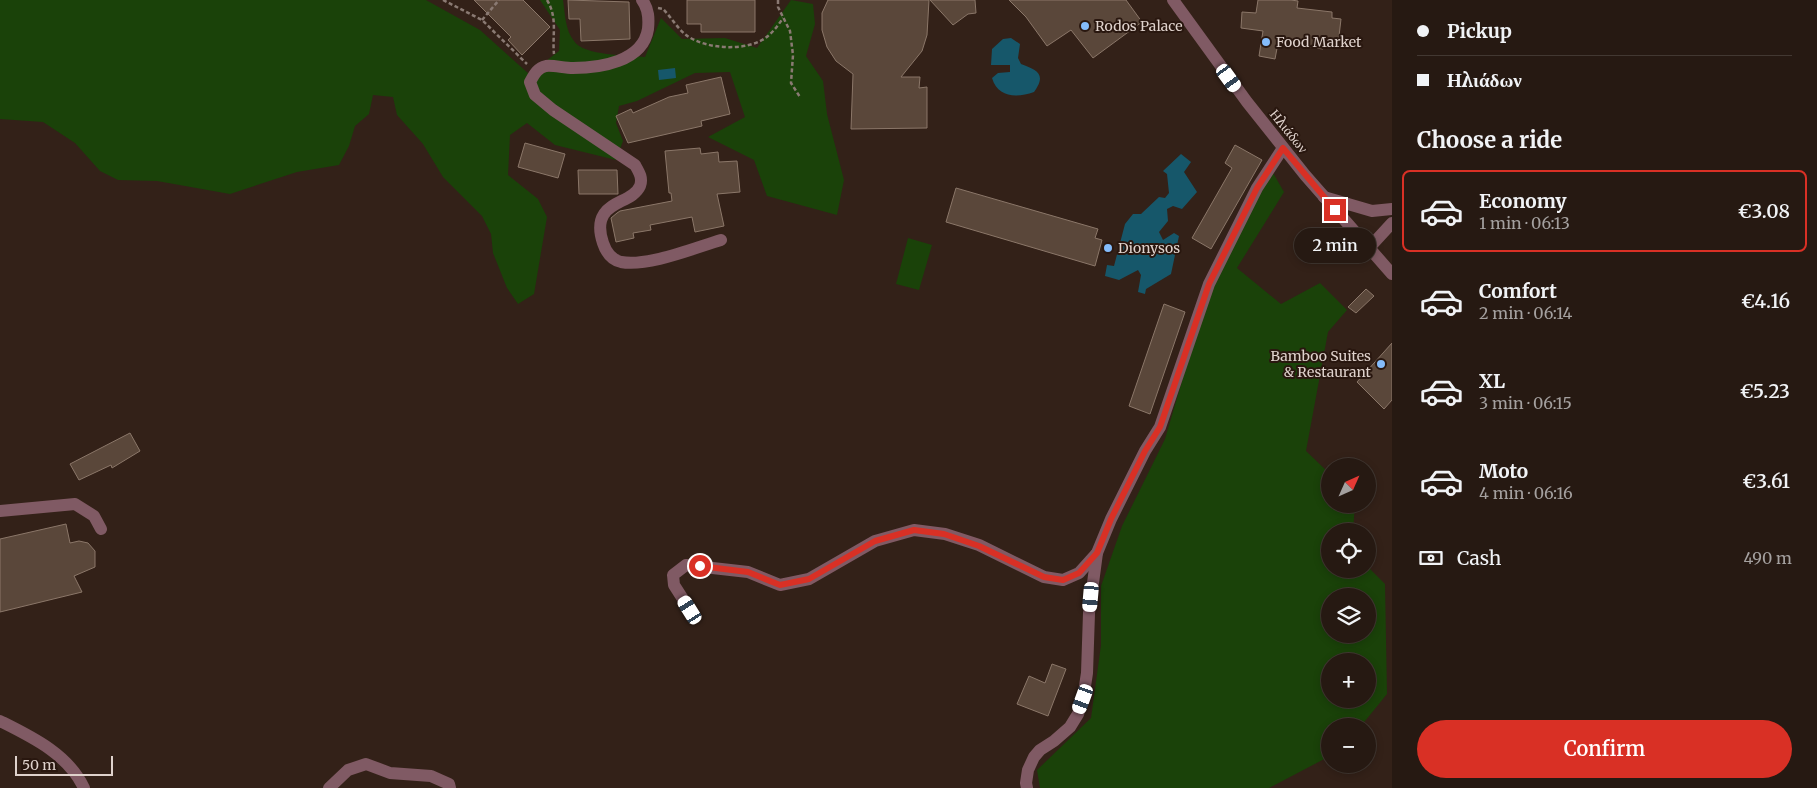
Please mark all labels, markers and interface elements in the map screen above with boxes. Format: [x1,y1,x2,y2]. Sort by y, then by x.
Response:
place label: Rodos Palace [1095,17,1183,35]
text: Pickup [1447,19,1512,43]
marker: Rodos Palace [1079,20,1091,32]
place label: Food Market [1276,33,1362,51]
marker: Food Market [1260,36,1272,48]
car [1214,61,1243,95]
text: Ηλιάδων [1447,68,1522,92]
street label: Ηλιάδων [1266,105,1312,157]
text: Choose a ride [1417,126,1562,154]
icon: car [1419,189,1464,234]
text: Economy [1479,189,1567,213]
route end [1324,199,1346,221]
text: €3.08 [1738,199,1790,223]
text: 1 min · 06:13 [1479,213,1570,233]
callout: 2 min [1294,228,1376,262]
text: 2 min [1312,235,1358,255]
place label: Dionysos [1118,239,1180,257]
marker: Dionysos [1102,242,1114,254]
icon: car [1419,279,1464,324]
text: Comfort [1479,279,1557,303]
text: €4.16 [1741,289,1790,313]
text: 2 min · 06:14 [1479,303,1572,323]
place label: Bamboo Suites & Restaurant [1271,347,1372,381]
marker: Bamboo Suites & Restaurant [1375,358,1387,370]
icon: car [1419,369,1464,414]
text: XL [1479,369,1505,393]
text: €5.23 [1740,379,1790,403]
text: 3 min · 06:15 [1479,393,1572,413]
north arrow [1321,458,1376,512]
map controls [1321,458,1376,773]
icon: car [1419,459,1464,504]
text: Moto [1479,459,1528,483]
text: €3.61 [1742,469,1790,493]
text: 4 min · 06:16 [1479,483,1573,503]
button: locate [1321,523,1376,578]
icon: cash [1417,544,1445,572]
text: Cash [1457,546,1501,570]
text: 490 m [1743,548,1792,568]
route start [689,555,711,577]
car [1082,581,1099,613]
button: layers [1321,588,1376,643]
car [675,593,704,627]
button: + [1321,653,1376,708]
car [1070,682,1095,716]
button: − [1321,718,1376,773]
button: Confirm [1417,720,1792,778]
scale bar [15,753,112,776]
text: 50 m [22,756,56,774]

